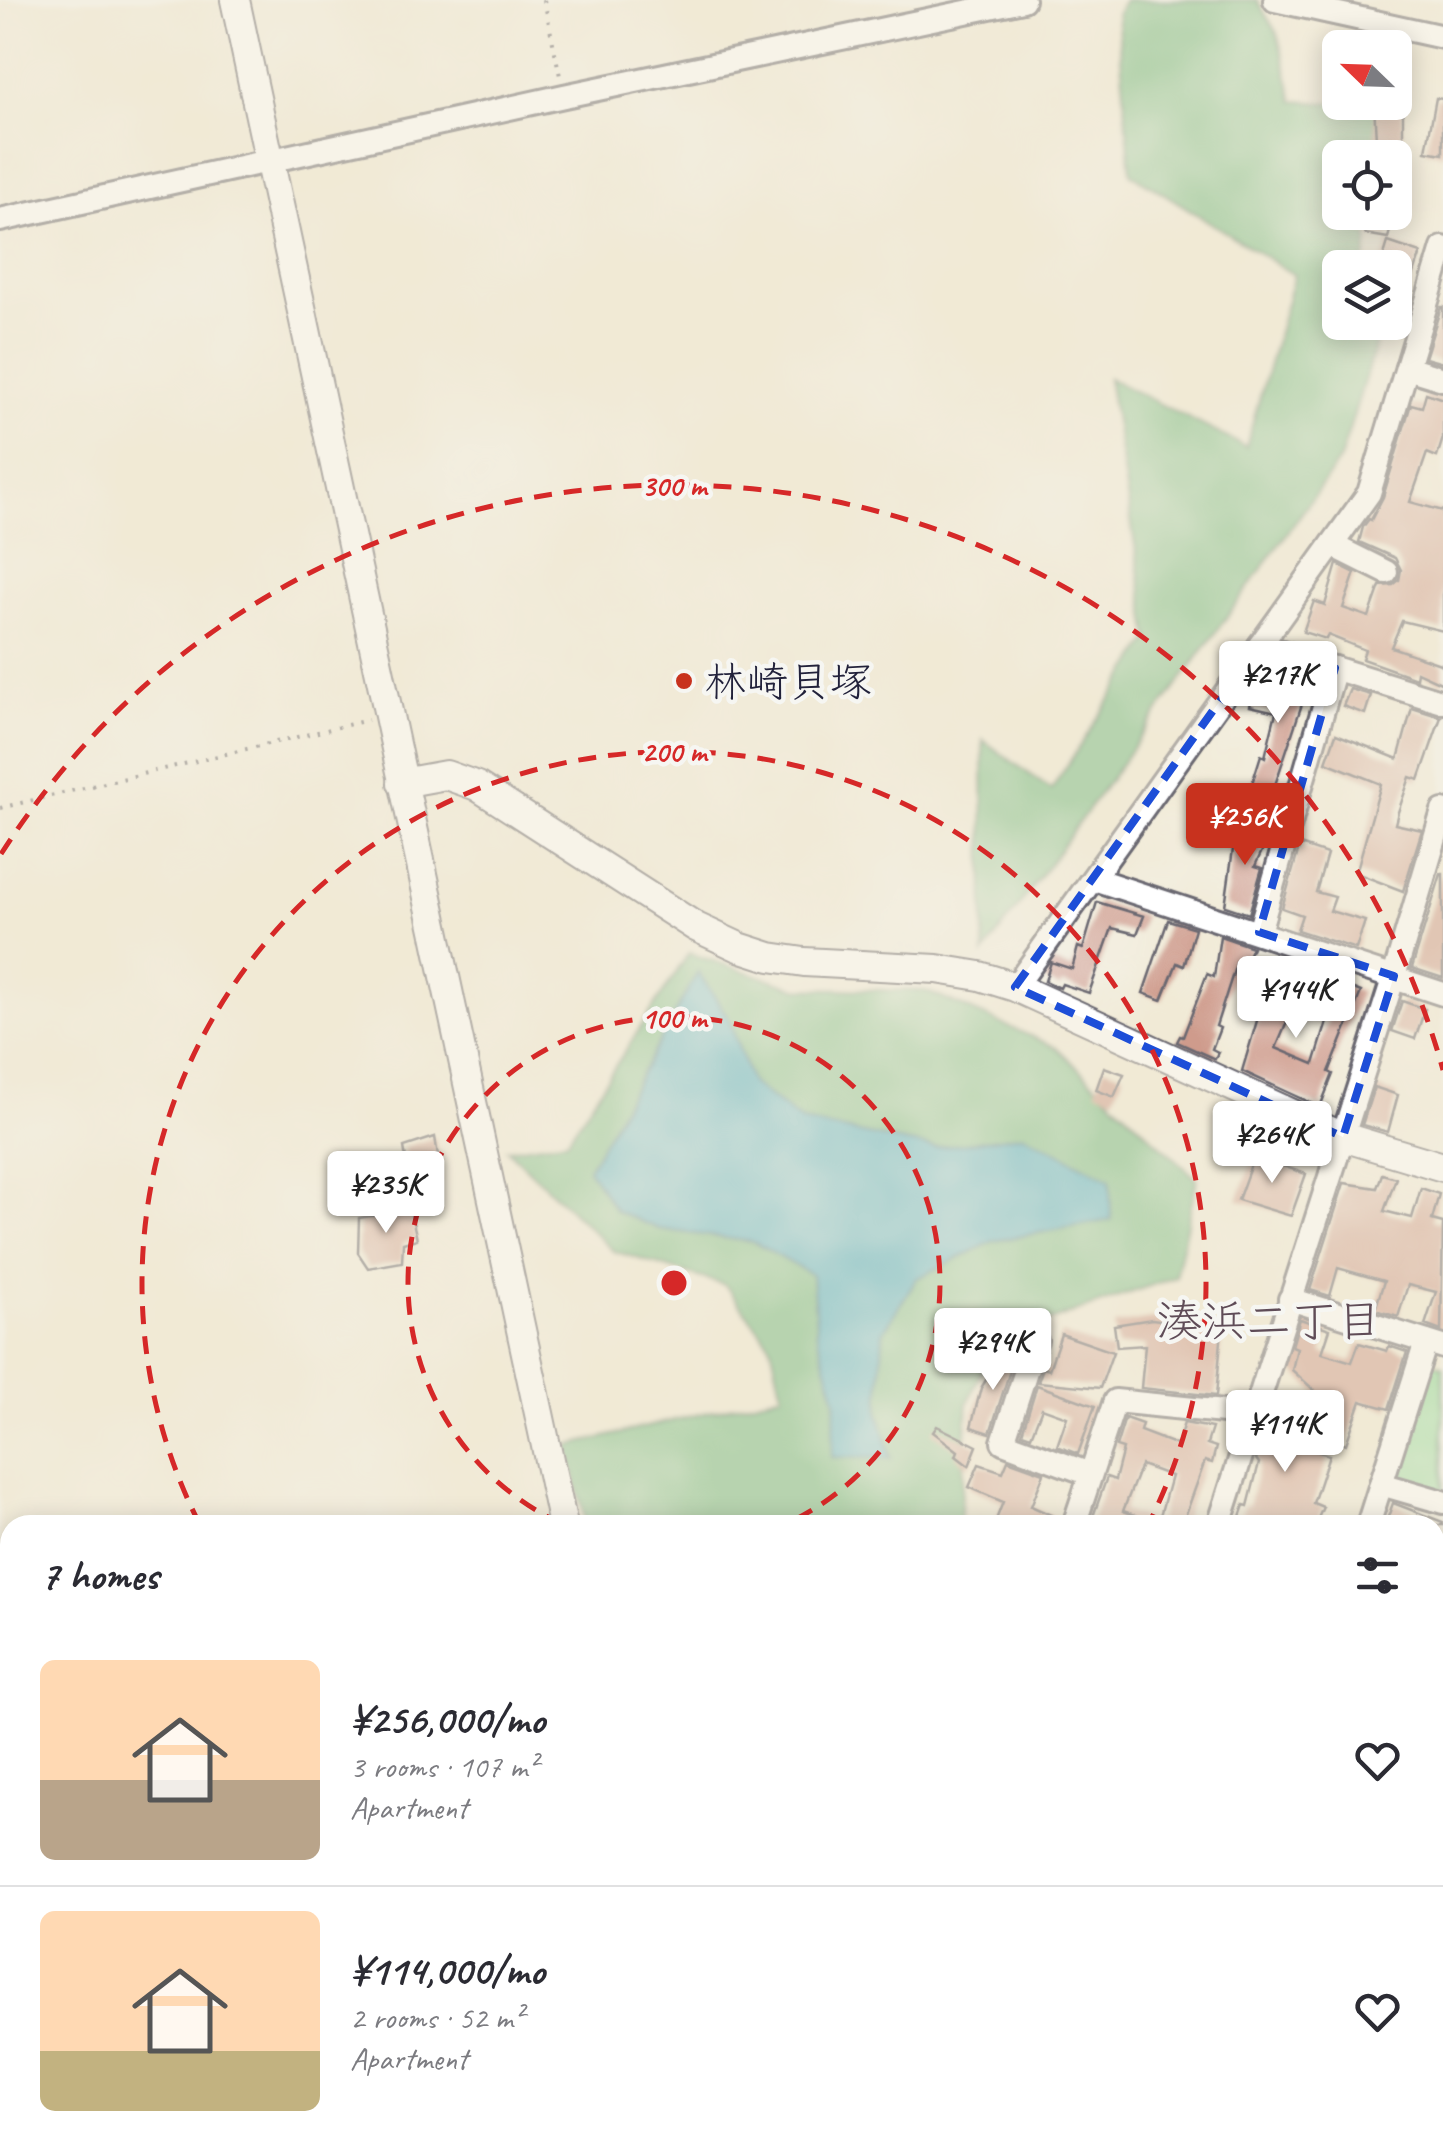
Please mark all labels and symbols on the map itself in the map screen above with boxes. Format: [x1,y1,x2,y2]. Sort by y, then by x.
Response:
north arrow [1322,30,1412,120]
text: 300 m [642,467,709,505]
pin: ¥217K [1208,641,1348,726]
place label: 林崎貝塚 [704,656,872,709]
marker: 林崎貝塚 [673,670,695,692]
text: 200 m [642,733,709,771]
pin: ¥256K [1175,783,1315,868]
pin: ¥144K [1226,956,1366,1041]
text: 100 m [642,999,709,1037]
pin: ¥264K [1202,1101,1342,1186]
pin: ¥235K [316,1151,456,1236]
centre of rings [656,1265,692,1301]
district label: 湊浜二丁目 [1156,1293,1382,1350]
pin: ¥294K [923,1308,1063,1393]
pin: ¥114K [1215,1390,1355,1475]

